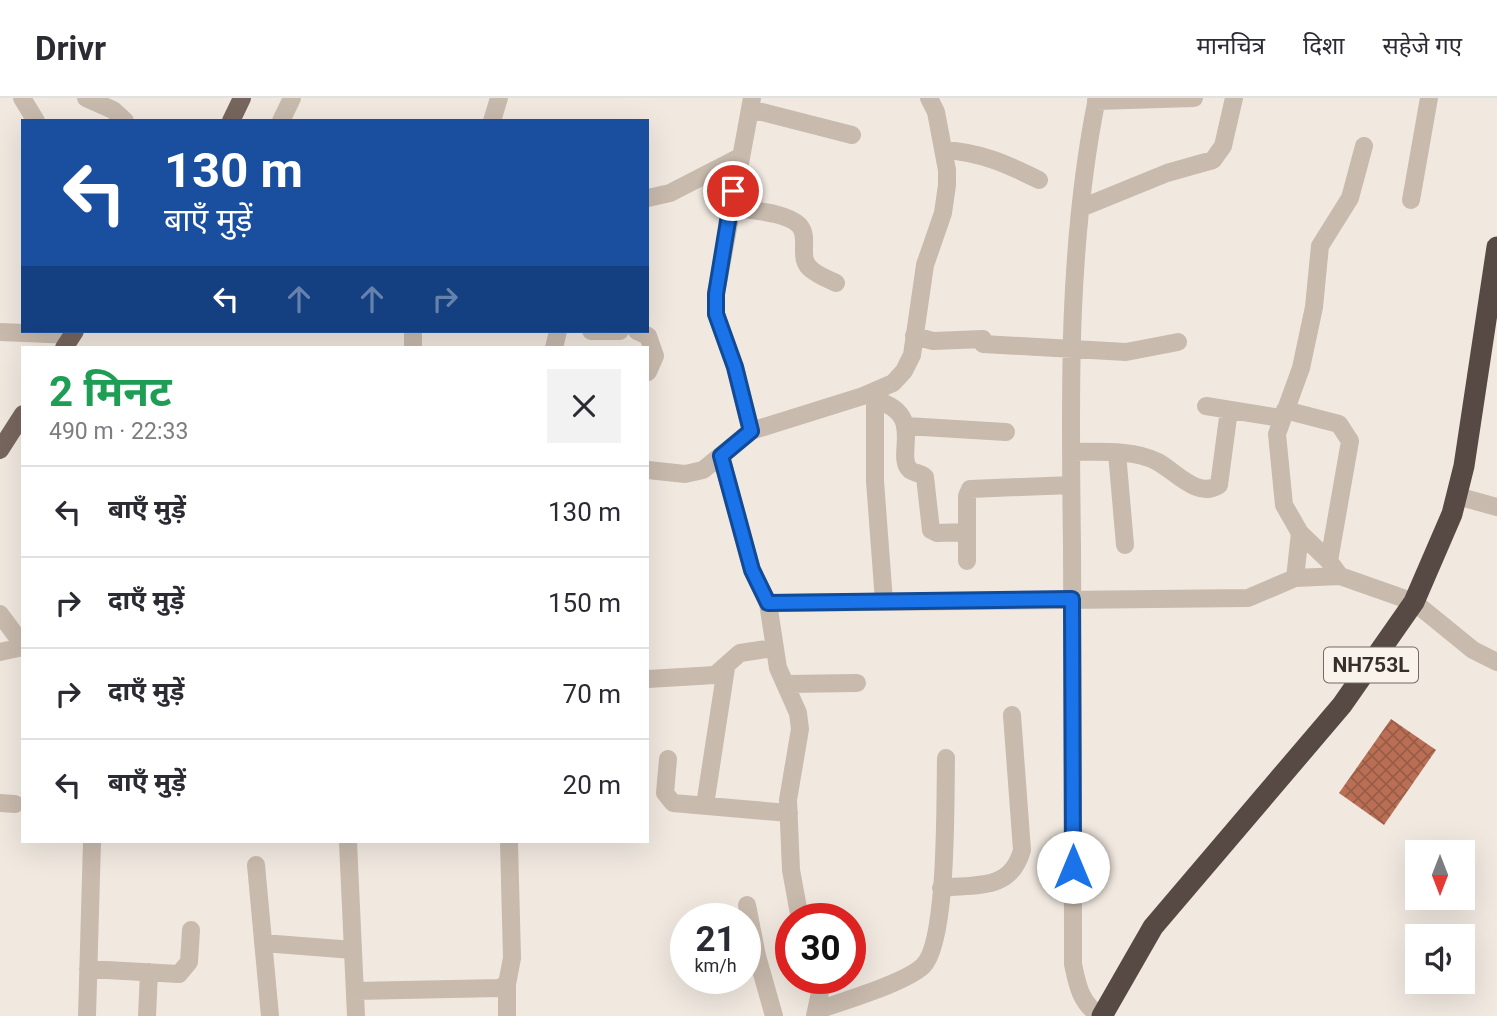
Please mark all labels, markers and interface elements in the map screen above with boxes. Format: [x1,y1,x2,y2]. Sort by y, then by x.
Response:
text: Drivr [35,29,106,68]
text: मानचित्र [1196,32,1265,60]
text: दिशा [1303,32,1344,60]
text: सहेजे गए [1382,32,1462,60]
text: 130 m [164,142,303,199]
icon: left [49,147,140,238]
pin [703,161,763,221]
icon: arrive [714,172,752,210]
text: बाएँ मुड़ें [164,201,252,239]
icon: left [207,280,245,318]
icon: ahead [280,280,318,318]
icon: ahead [353,280,391,318]
icon: right [426,280,464,318]
text: 2 मिनट [49,367,172,416]
button: close [547,369,621,443]
text: 490 m · 22:33 [49,418,188,445]
icon: left [49,493,87,531]
text: बाएँ मुड़ें [108,494,186,524]
text: 130 m [548,497,621,527]
icon: right [49,584,87,622]
text: दाएँ मुड़ें [108,585,184,615]
text: 150 m [548,588,621,618]
road number: NH753L [1324,648,1418,682]
icon: right [49,675,87,713]
text: दाएँ मुड़ें [108,676,184,706]
text: 70 m [563,679,621,709]
icon: left [49,766,87,804]
text: बाएँ मुड़ें [108,767,186,797]
text: 20 m [563,770,621,800]
position arrow [1036,830,1110,904]
north arrow [1405,840,1475,910]
map controls [1405,840,1475,994]
speed limit sign: 30 [775,903,866,994]
text: 21 [695,919,736,960]
button: sound [1405,924,1475,994]
text: km/h [694,955,737,976]

